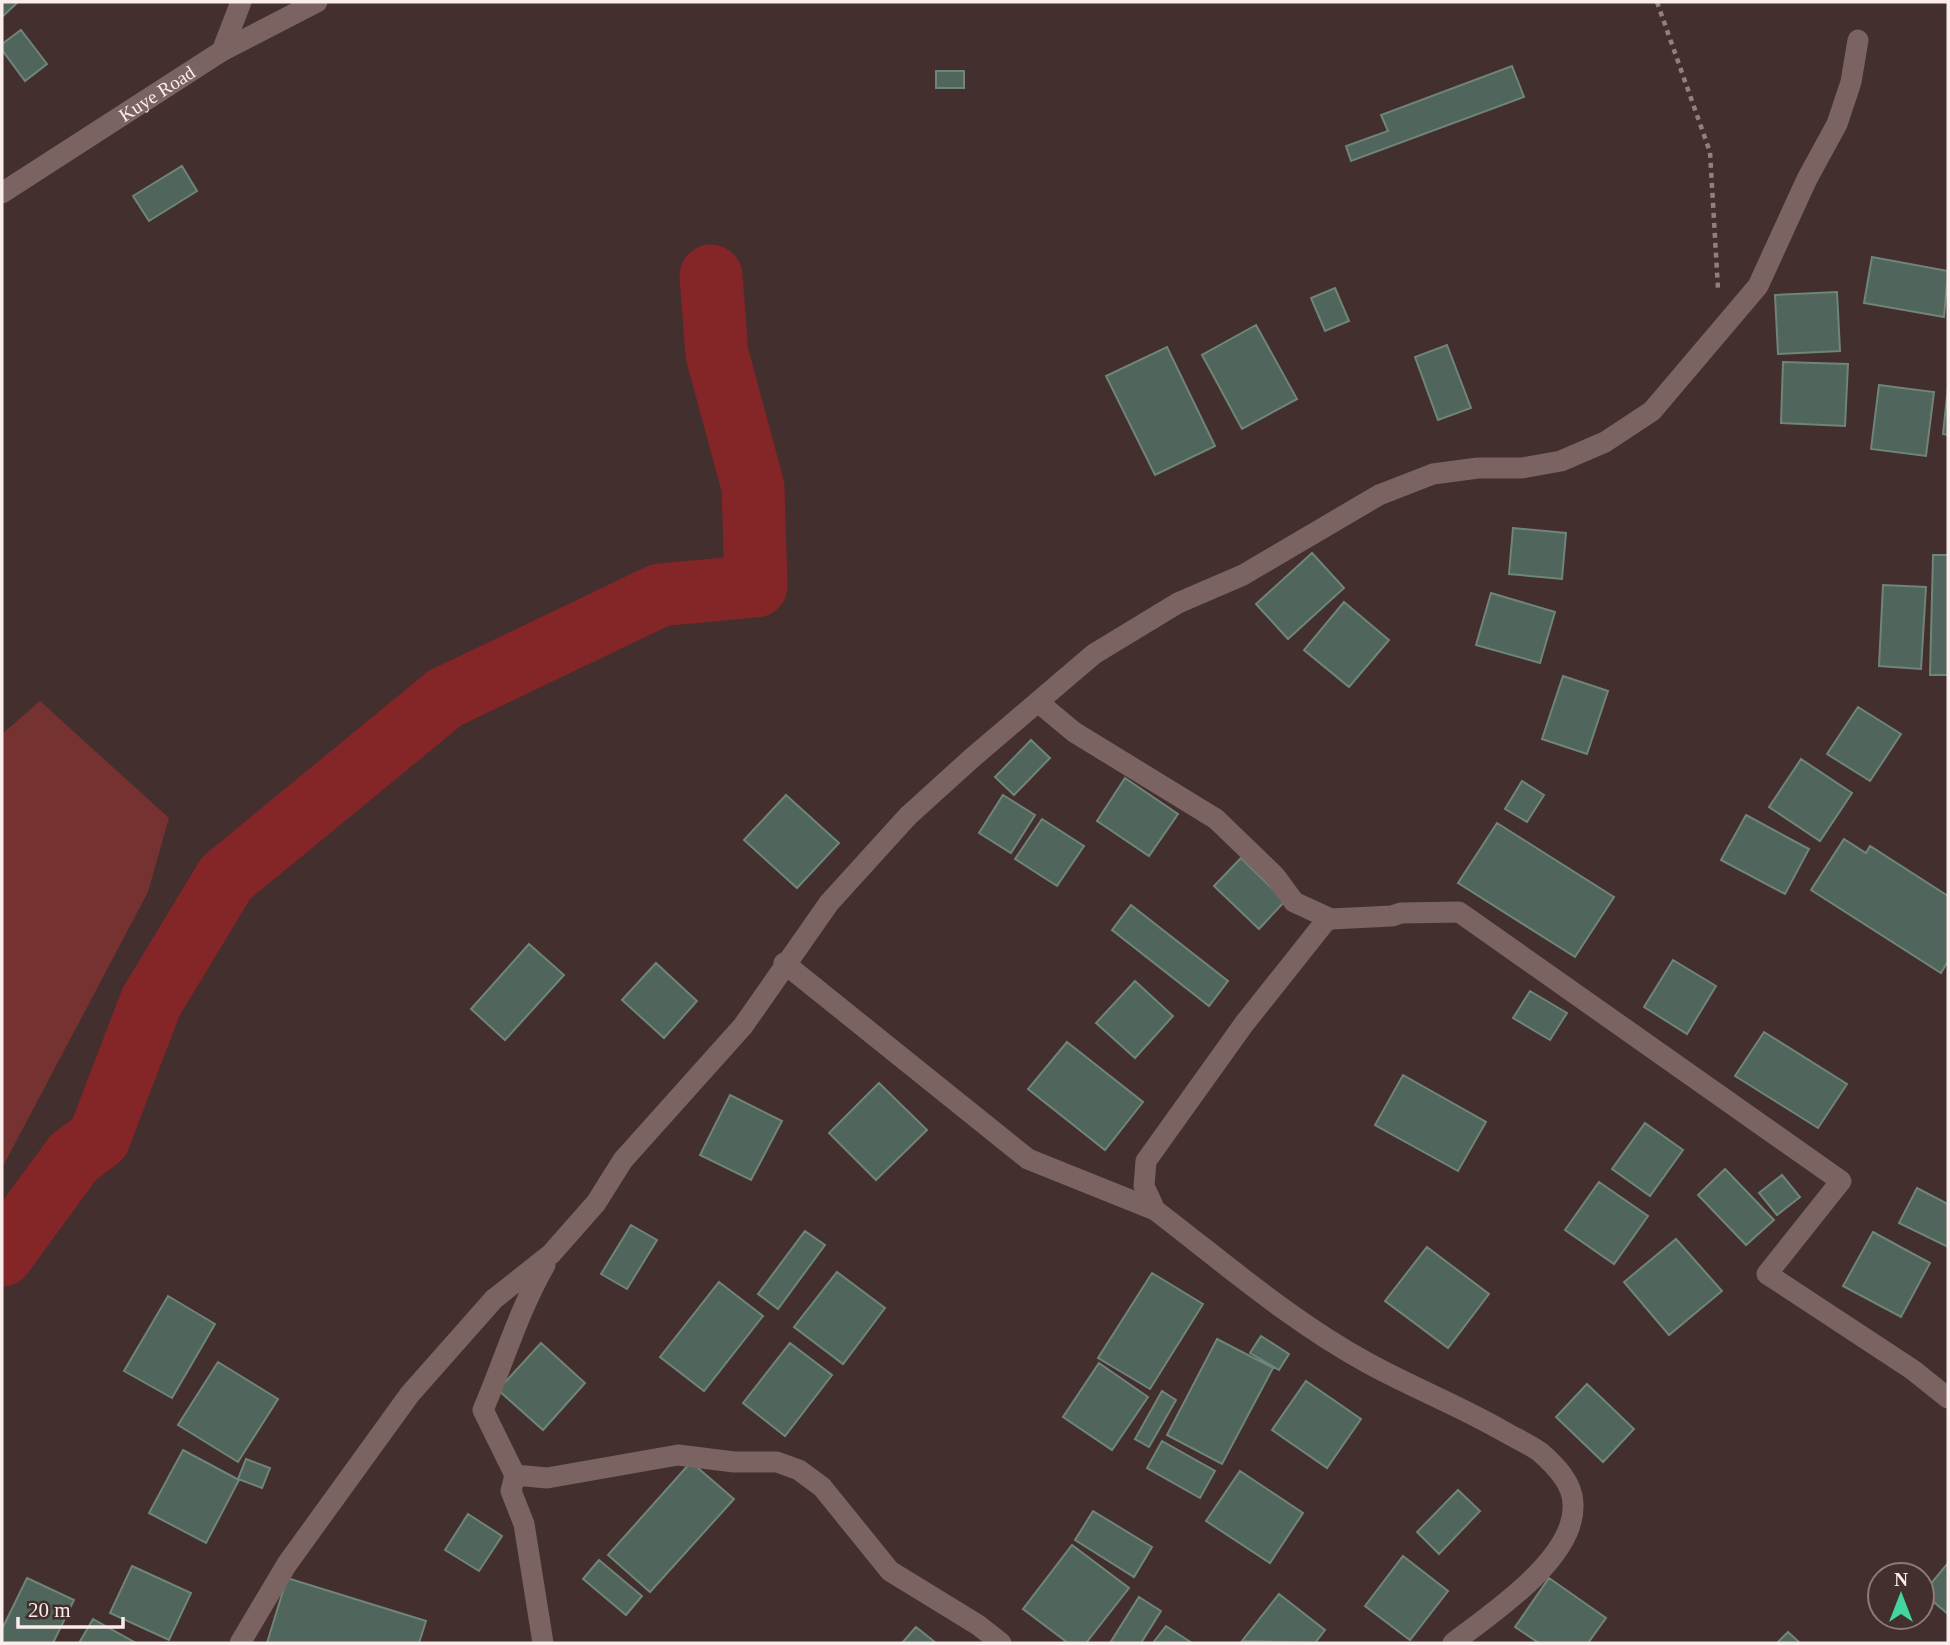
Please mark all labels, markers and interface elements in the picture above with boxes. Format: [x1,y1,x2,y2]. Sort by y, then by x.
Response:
street label: Kuye Road [115,61,199,125]
north arrow [1866,1561,1936,1631]
text: N [1894,1569,1908,1590]
scale bar [18,1586,122,1630]
text: 20 m [28,1598,71,1622]

